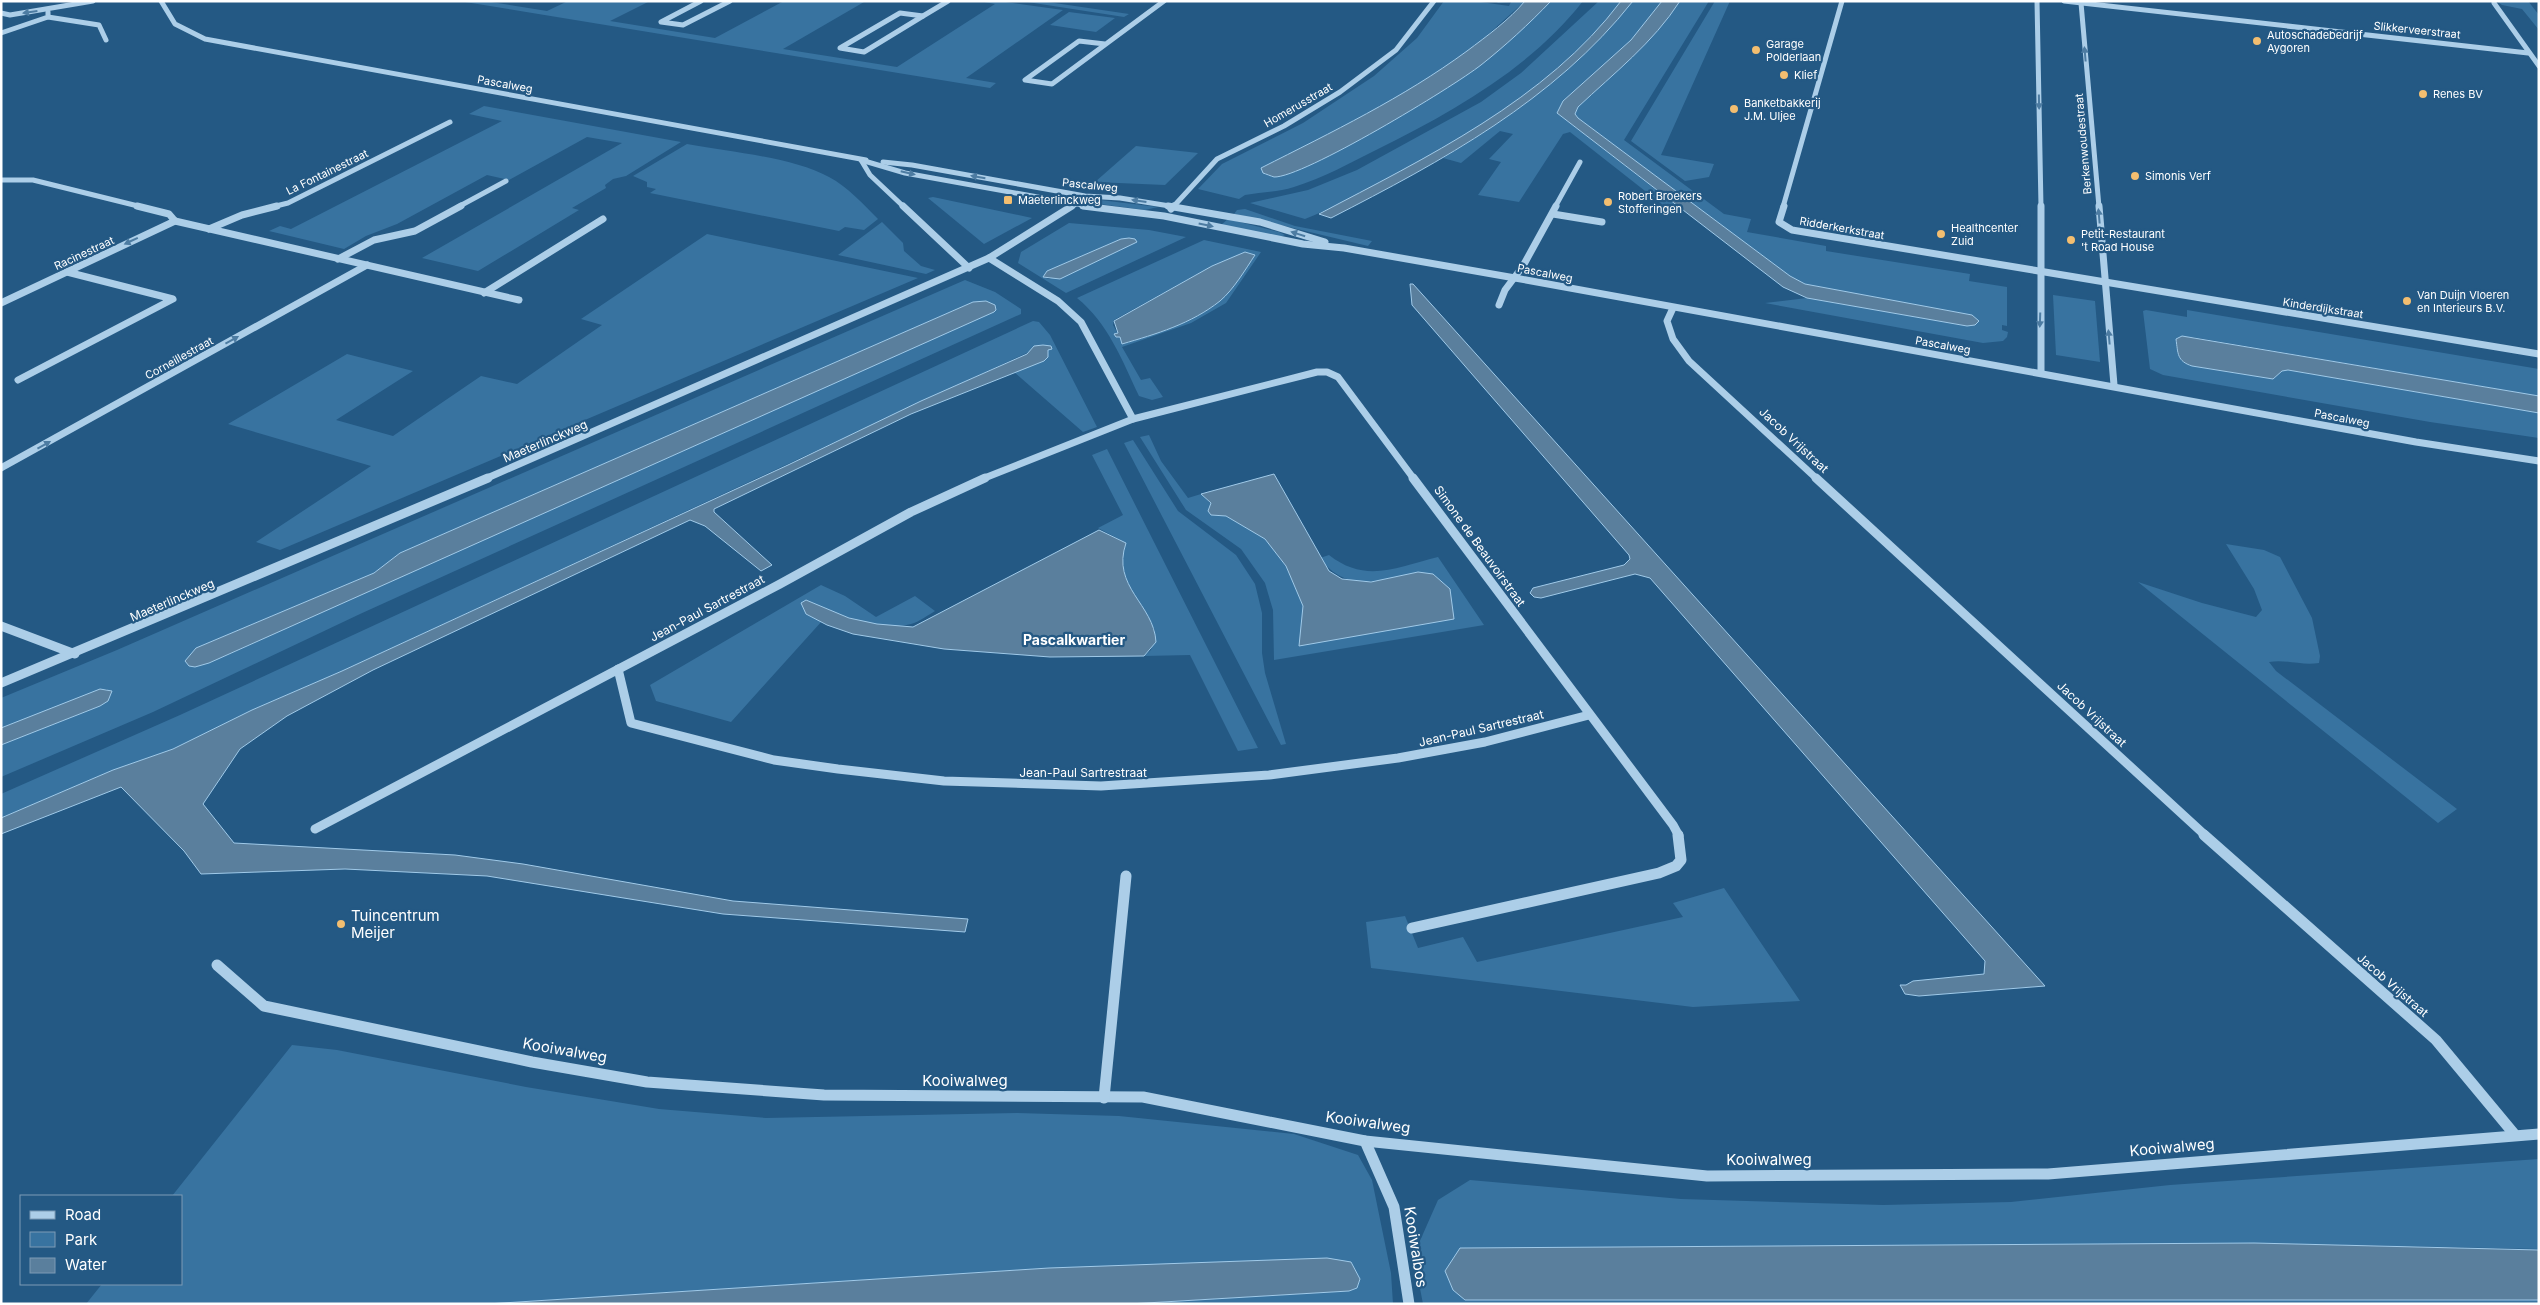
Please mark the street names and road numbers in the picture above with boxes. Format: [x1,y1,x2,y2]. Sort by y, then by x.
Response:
street label: Slikkerveerstraat [2373,18,2462,42]
street label: Pascalweg [476,72,534,96]
street label: Homerusstraat [1261,80,1335,130]
street label: Berkenwoudestraat [2072,93,2094,195]
street label: La Fontainestraat [284,146,371,198]
street label: Pascalweg [1061,175,1119,195]
street label: Ridderkerkstraat [1798,214,1886,242]
street label: Racinestraat [52,233,117,273]
street label: Pascalweg [1516,261,1574,285]
street label: Kinderdijkstraat [2282,295,2365,321]
street label: Corneillestraat [142,333,216,382]
street label: Pascalweg [1914,333,1972,357]
street label: Jacob Vrijstraat [1756,404,1832,476]
street label: Pascalweg [2313,406,2371,430]
street label: Maeterlinckweg [500,416,590,466]
street label: Simone de Beauvoirstraat [1431,483,1529,609]
street label: Jean-Paul Sartrestraat [647,571,767,645]
street label: Maeterlinckweg [127,575,217,625]
street label: Jacob Vrijstraat [2054,678,2130,750]
street label: Jean-Paul Sartrestraat [1417,706,1545,750]
street label: Jean-Paul Sartrestraat [1019,765,1147,780]
street label: Jacob Vrijstraat [2354,950,2432,1020]
street label: Kooiwalweg [521,1033,609,1067]
street label: Kooiwalweg [922,1071,1008,1090]
street label: Kooiwalweg [1324,1107,1412,1137]
street label: Kooiwalweg [2129,1134,2215,1160]
street label: Kooiwalweg [1726,1150,1812,1169]
street label: Kooiwalbos [1400,1205,1432,1289]

